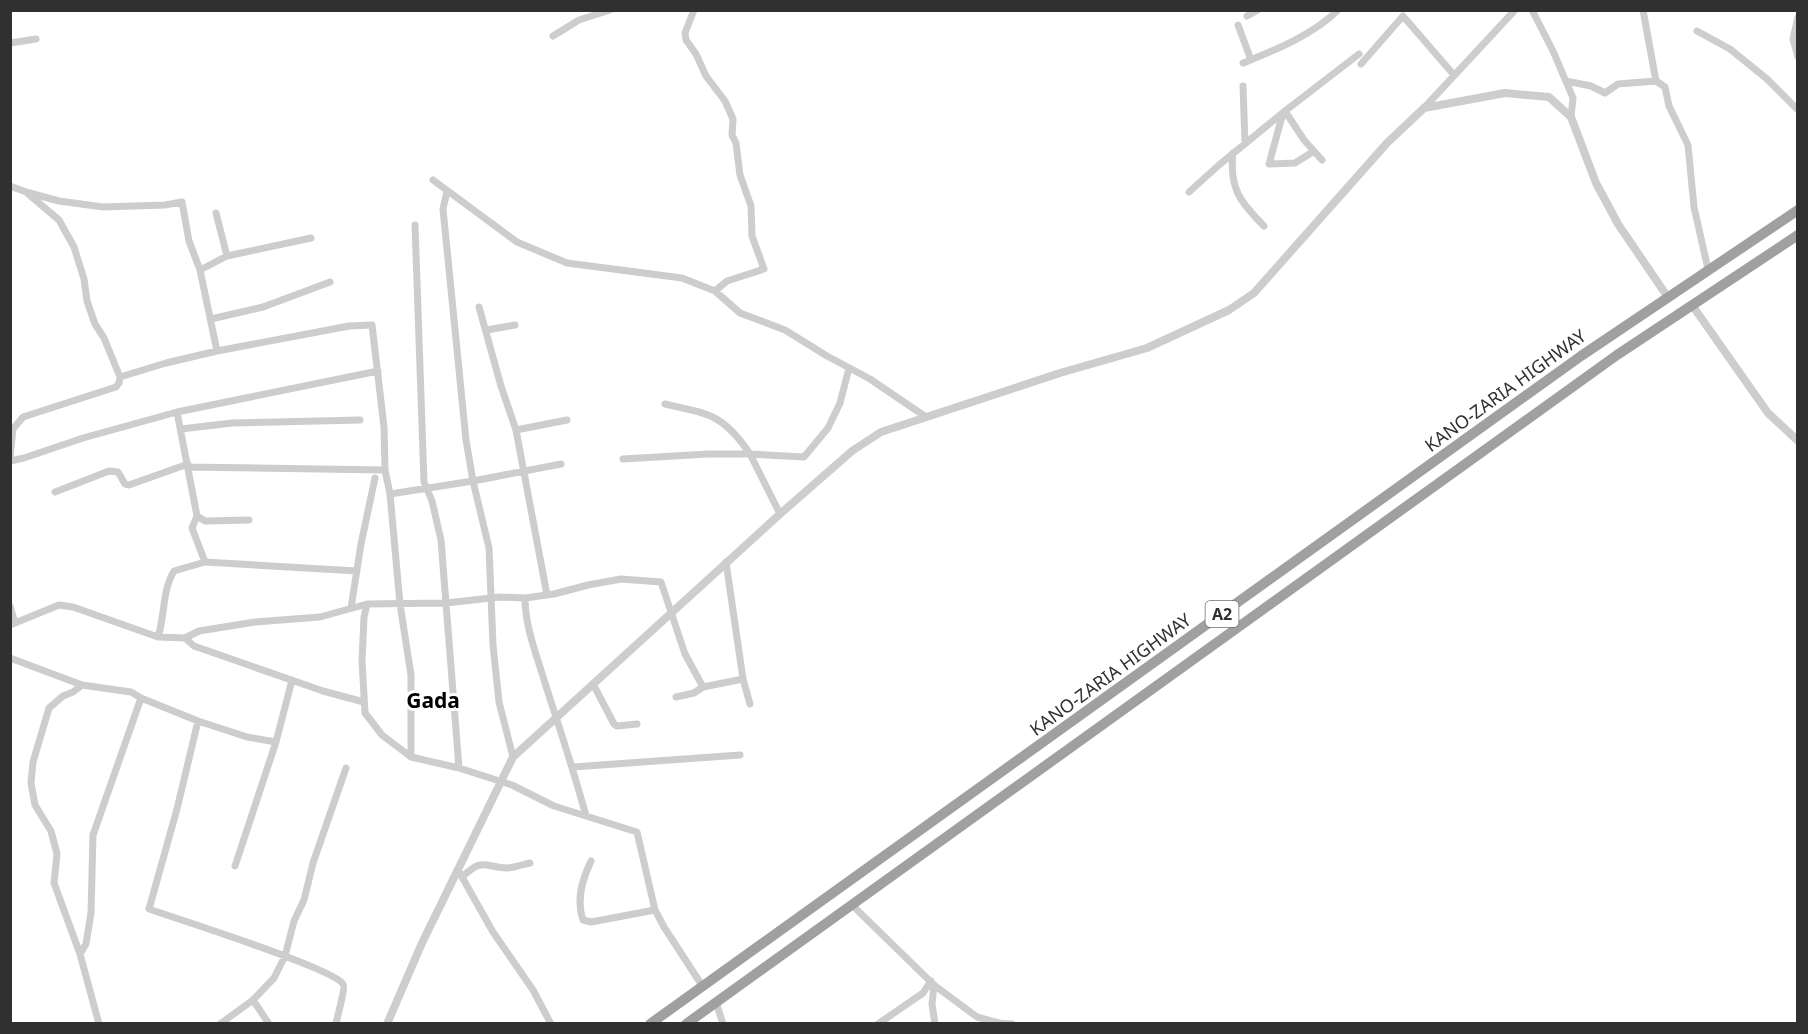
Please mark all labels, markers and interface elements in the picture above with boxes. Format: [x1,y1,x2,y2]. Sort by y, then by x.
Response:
street label: KANO-ZARIA HIGHWAY [1419,323,1591,457]
road number: A2 [1206,601,1238,627]
street label: KANO-ZARIA HIGHWAY [1024,607,1196,741]
district label: Gada [406,686,460,714]

